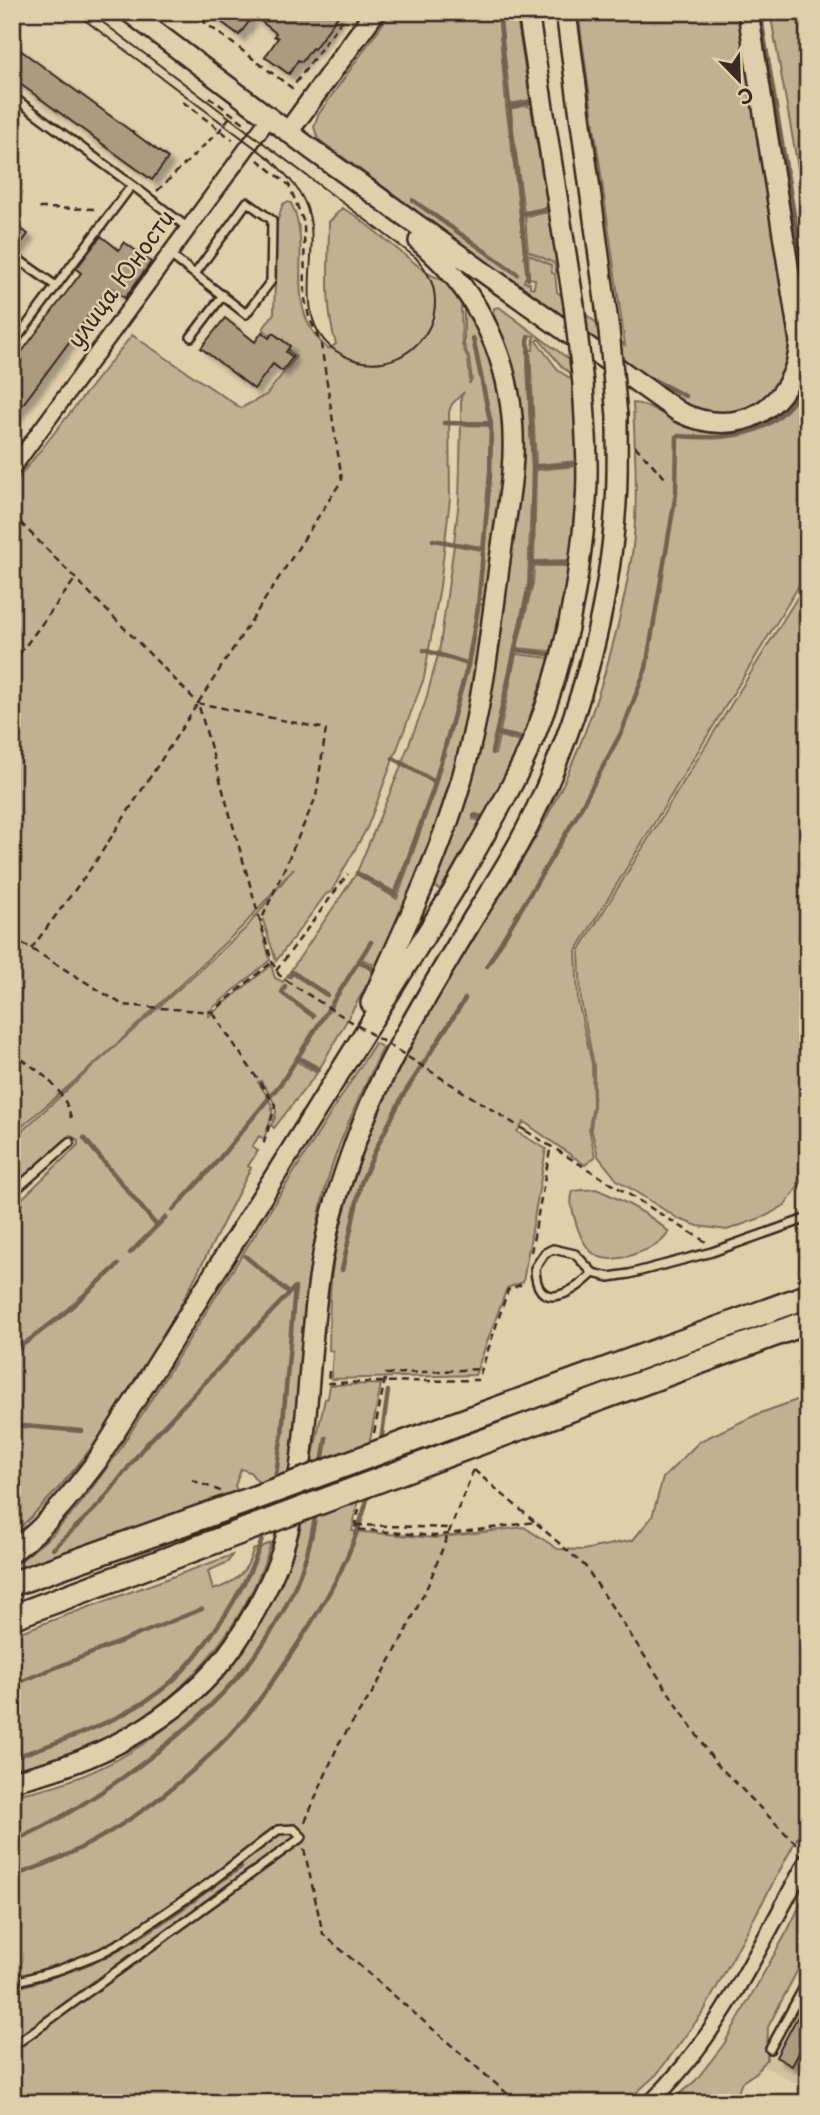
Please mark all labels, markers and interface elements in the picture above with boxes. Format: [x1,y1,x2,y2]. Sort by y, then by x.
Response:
north arrow [704,46,774,116]
text: С [734,81,758,112]
street label: улица Юности [57,202,182,355]

